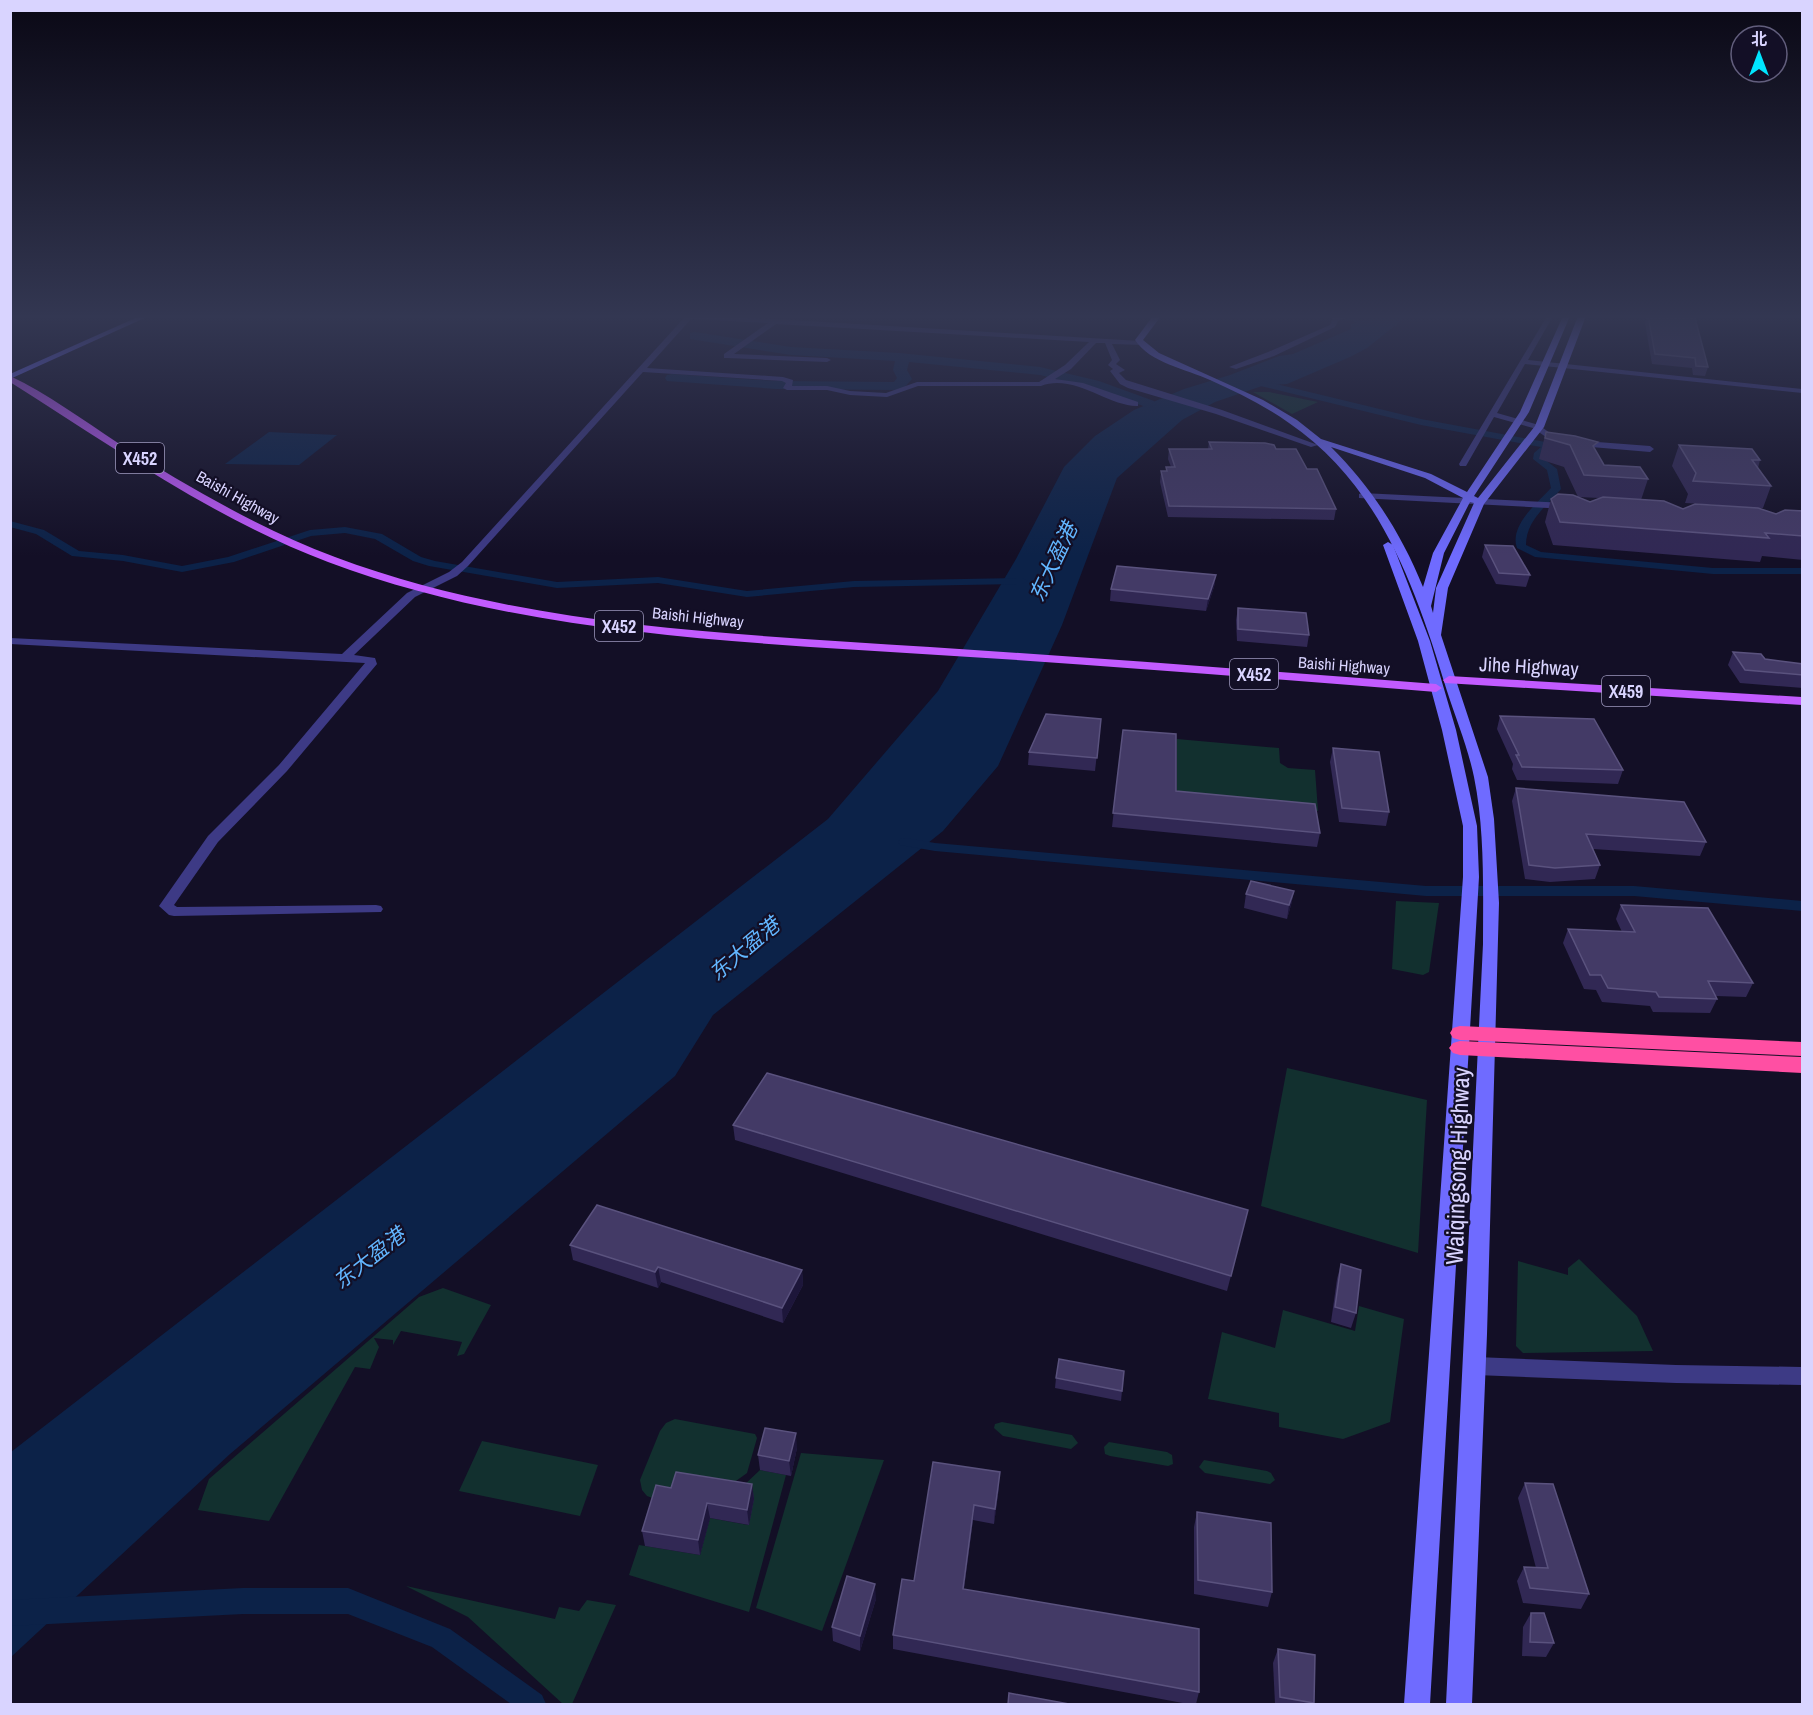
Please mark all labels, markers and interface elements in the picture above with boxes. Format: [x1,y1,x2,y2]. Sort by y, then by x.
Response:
north arrow [1729,24,1789,84]
text: 北 [1751,28,1767,50]
road number: X452 [116,443,164,473]
street label: Baishi Highway [192,465,284,529]
water label: 东大盈港 [1022,515,1085,606]
street label: Baishi Highway [651,601,745,633]
road number: X452 [595,611,643,641]
street label: Jihe Highway [1479,650,1580,682]
street label: Baishi Highway [1297,651,1391,679]
road number: X452 [1230,659,1278,689]
road number: X459 [1602,676,1650,706]
water label: 东大盈港 [703,909,788,987]
street label: Waiqingsong Highway [1438,1067,1476,1265]
water label: 东大盈港 [327,1219,413,1295]

